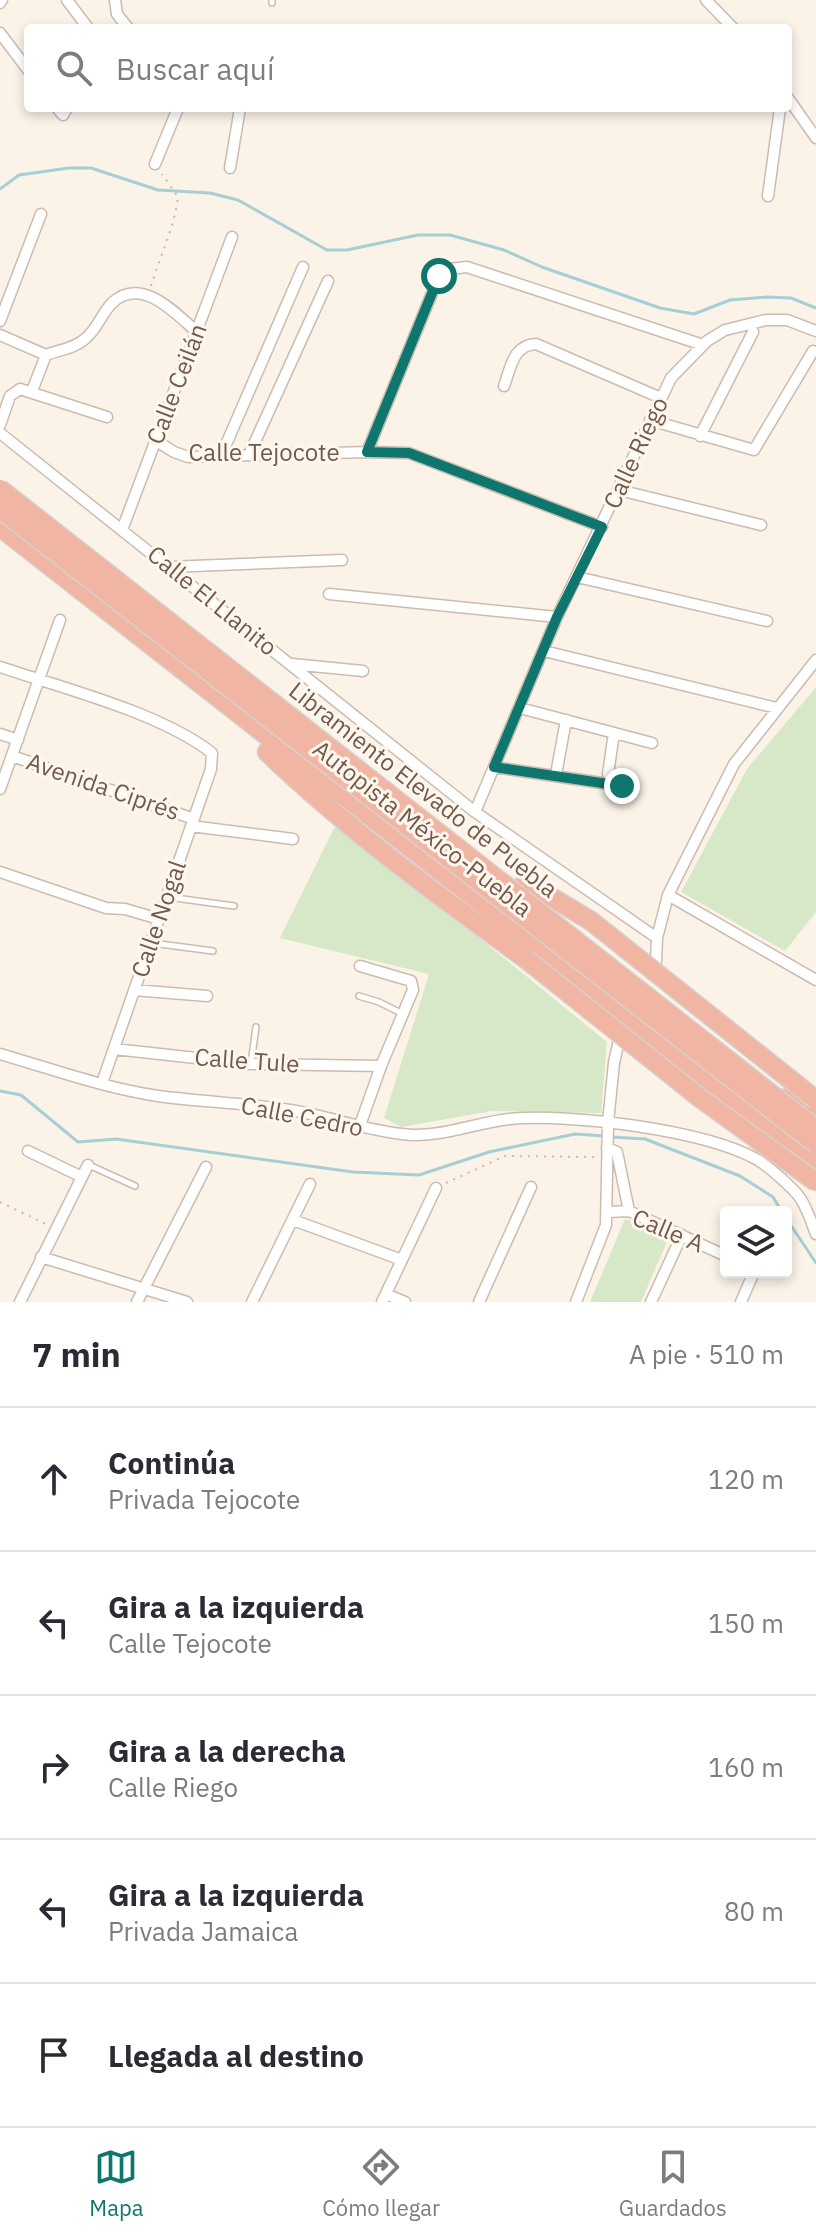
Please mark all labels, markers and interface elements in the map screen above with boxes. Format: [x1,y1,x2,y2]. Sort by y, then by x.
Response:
search box [24,24,792,112]
icon: search [52,46,96,90]
text: Buscar aquí [116,49,274,88]
route start [421,258,457,294]
street label: Calle Ceilán [138,319,214,448]
street label: Calle Riego [595,391,675,514]
street label: Calle Tejocote [188,436,340,468]
street label: Calle El Llanito [141,538,284,663]
street label: Libramiento Elevado de Puebla [283,674,565,904]
street label: Autopista México-Puebla [307,733,539,924]
street label: Avenida Ciprés [22,745,184,827]
route end [604,768,640,804]
street label: Calle Nogal [123,856,193,981]
street label: Calle Tule [193,1040,301,1080]
street label: Calle Cedro [238,1089,366,1144]
street label: Calle A [628,1201,709,1259]
map controls [720,1206,792,1278]
button: layers [720,1206,792,1278]
text: 7 min [32,1332,121,1376]
text: A pie · 510 m [629,1337,784,1371]
text: Continúa [108,1443,235,1482]
icon: ahead [32,1457,76,1501]
text: 120 m [708,1462,784,1496]
text: Privada Tejocote [108,1482,300,1516]
text: Gira a la izquierda [108,1587,364,1626]
icon: left [32,1601,76,1645]
text: 150 m [708,1606,784,1640]
text: Calle Tejocote [108,1626,272,1660]
text: Gira a la derecha [108,1731,346,1770]
icon: right [32,1745,76,1789]
text: 160 m [708,1750,784,1784]
text: Calle Riego [108,1770,238,1804]
text: Gira a la izquierda [108,1875,364,1914]
icon: left [32,1889,76,1933]
text: 80 m [724,1894,784,1928]
text: Privada Jamaica [108,1914,298,1948]
icon: arrive [32,2033,76,2077]
text: Llegada al destino [108,2036,364,2075]
tab: Mapa [89,2145,143,2222]
tab: Cómo llegar [322,2145,440,2222]
tab: Guardados [619,2145,727,2222]

